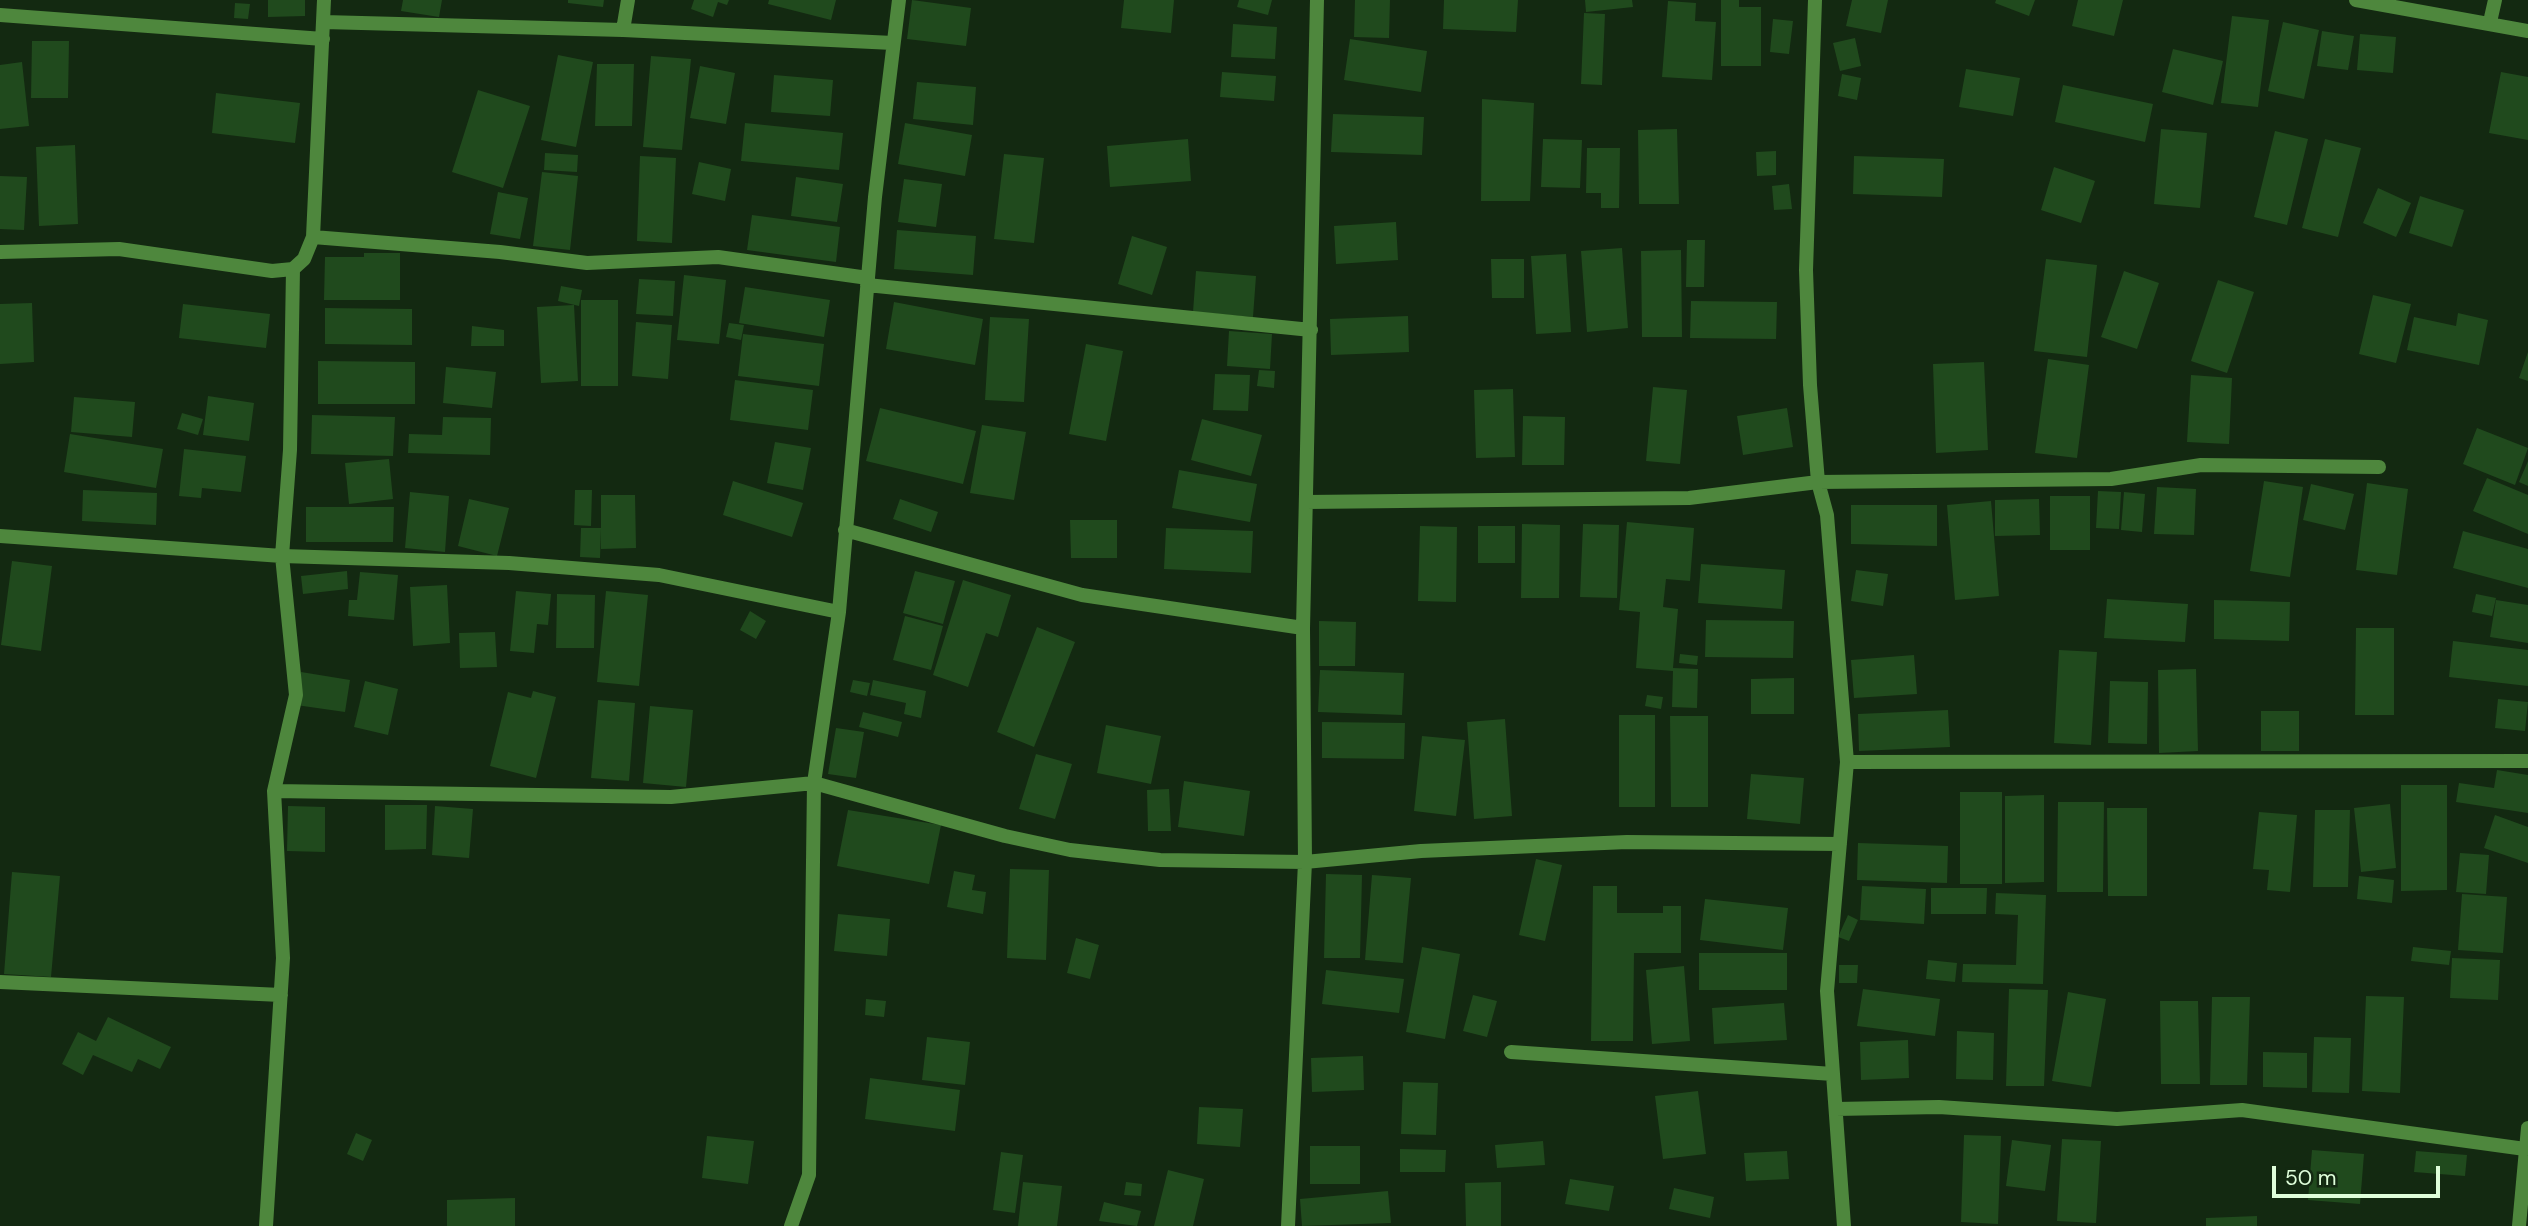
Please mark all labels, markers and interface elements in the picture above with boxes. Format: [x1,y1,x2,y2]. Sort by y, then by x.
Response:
scale bar [2276,1152,2444,1196]
text: 50 m [2285,1164,2336,1192]

